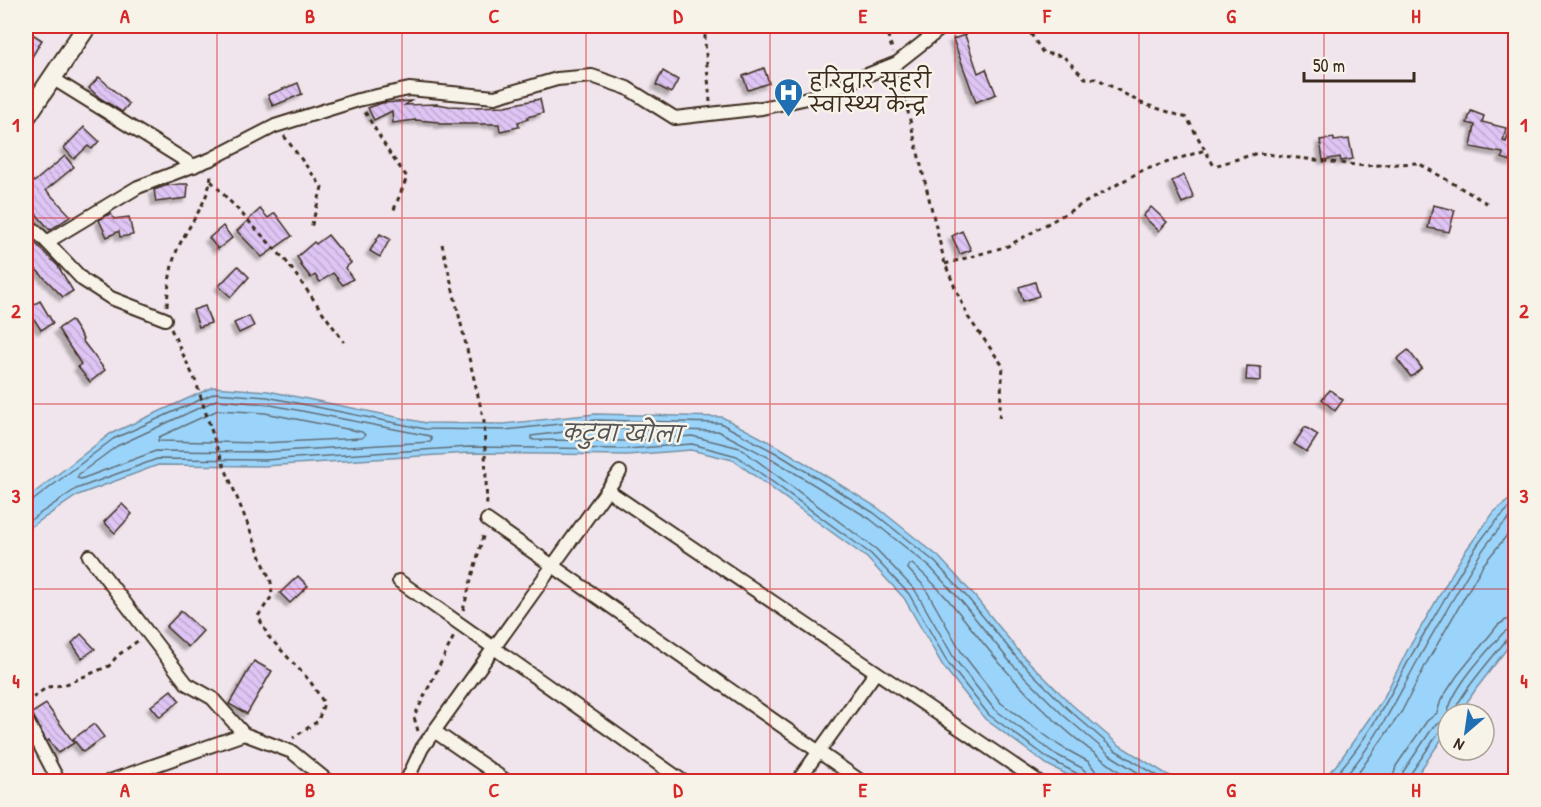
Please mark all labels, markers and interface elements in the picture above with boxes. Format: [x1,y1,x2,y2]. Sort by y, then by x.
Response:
text: A [120,2,130,29]
text: B [305,2,315,29]
text: C [489,2,500,29]
text: D [673,2,683,29]
text: E [859,2,868,29]
text: F [1042,2,1052,29]
text: G [1226,2,1236,29]
text: H [1411,2,1421,29]
scale bar [1304,45,1414,83]
text: 50 m [1313,53,1345,78]
place label: हरिद्वार सहरी स्वास्थ्य केन्द्र [808,65,933,119]
hospital icon: हरिद्वार सहरी स्वास्थ्य केन्द्र [772,76,804,118]
text: 1 [12,111,20,138]
text: 1 [1520,111,1528,138]
text: 2 [11,297,21,324]
text: 2 [1519,297,1529,324]
water label: कटुवा खोला [562,415,687,451]
text: 3 [12,482,21,509]
text: 3 [1520,482,1529,509]
text: 4 [12,667,20,694]
text: 4 [1520,667,1528,694]
north arrow [1436,702,1496,762]
text: N [1449,733,1468,757]
text: A [120,776,130,803]
text: B [305,776,315,803]
text: C [489,776,500,803]
text: D [673,776,683,803]
text: E [859,776,868,803]
text: F [1042,776,1052,803]
text: G [1226,776,1236,803]
text: H [1411,776,1421,803]

